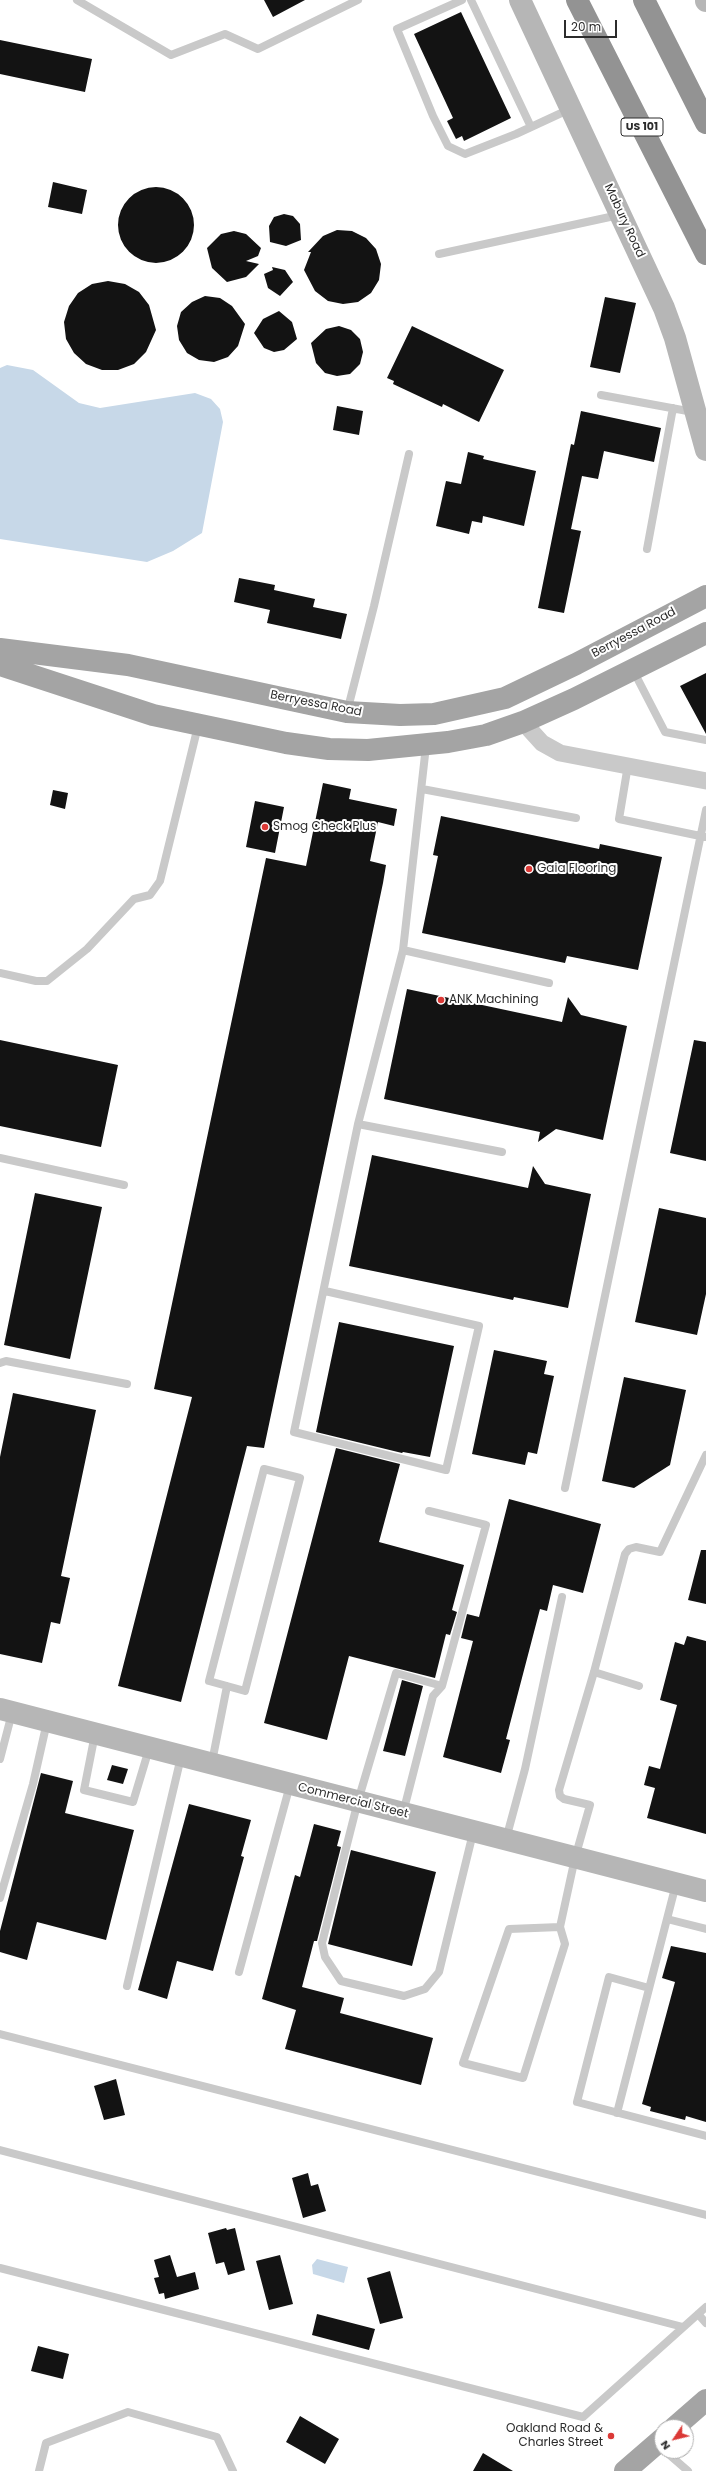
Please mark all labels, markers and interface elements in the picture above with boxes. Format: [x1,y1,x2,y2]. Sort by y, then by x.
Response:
scale bar [566,12,619,38]
text: 20 m [571,18,601,35]
road number: US 101 [621,118,663,136]
street label: Mabury Road [601,182,647,260]
street label: Berryessa Road [590,605,678,661]
street label: Berryessa Road [269,688,363,720]
place label: Smog Check Plus [273,820,376,834]
marker: Smog Check Plus [260,822,270,832]
place label: Gaia Flooring [537,862,616,876]
marker: Gaia Flooring [524,864,534,874]
place label: ANK Machining [449,993,539,1007]
marker: ANK Machining [436,995,446,1005]
street label: Commercial Street [296,1780,410,1822]
north arrow [654,2419,694,2459]
place label: Oakland Road & Charles Street [506,2422,603,2450]
marker: Oakland Road & Charles Street [606,2431,616,2441]
text: N [656,2437,674,2453]

